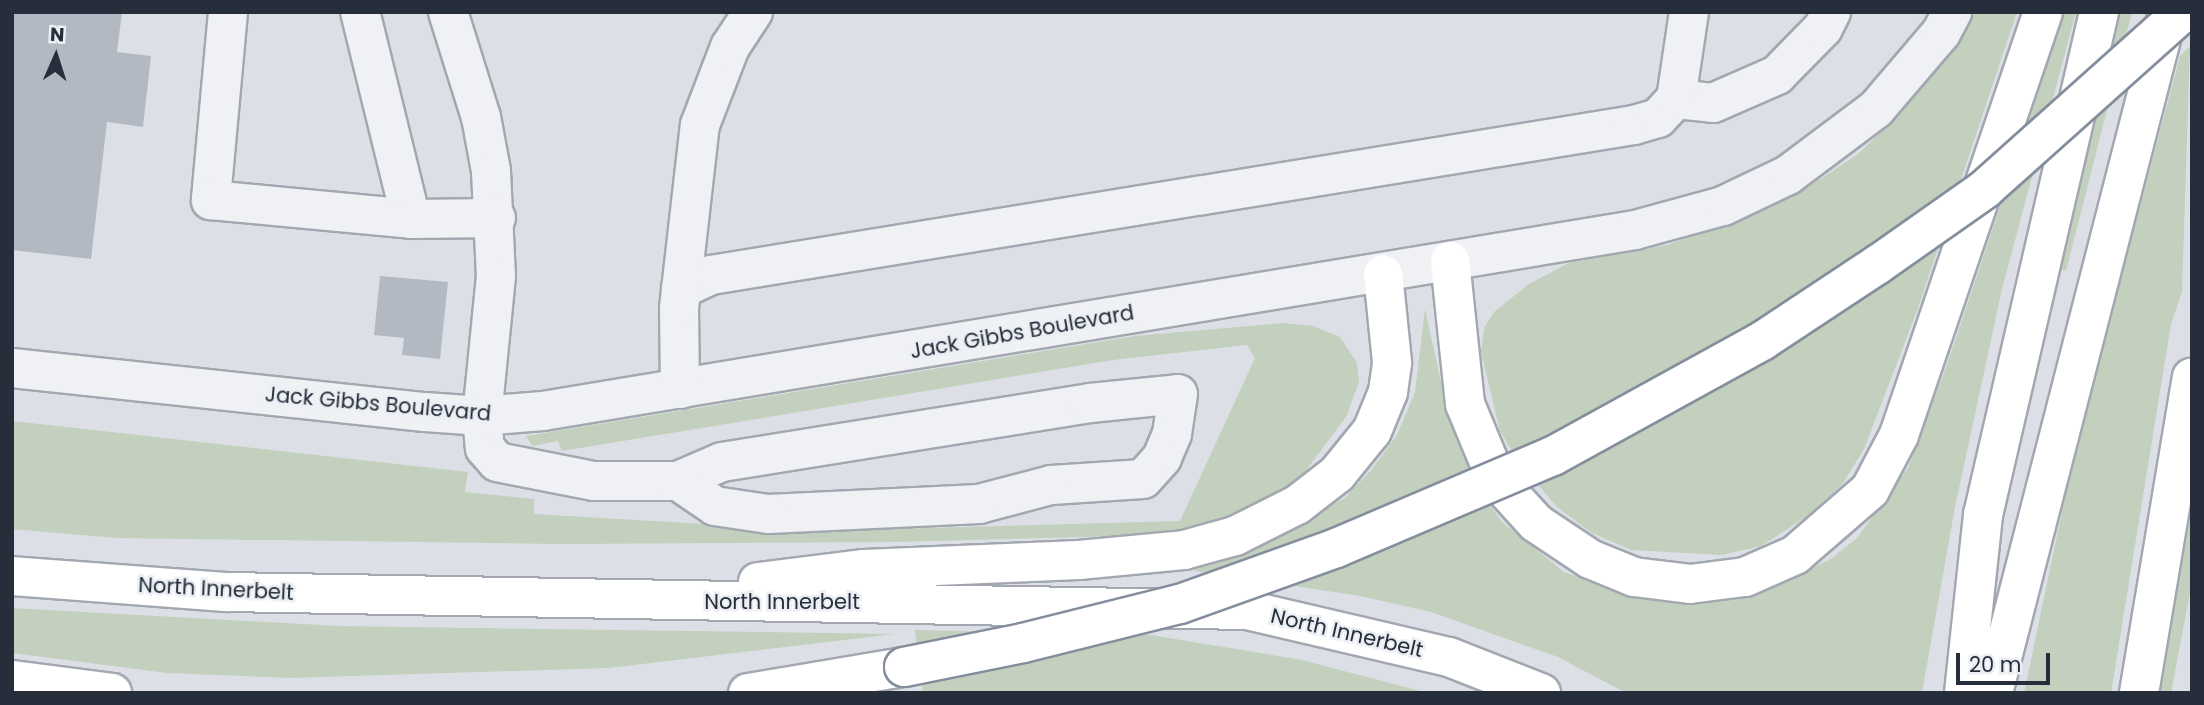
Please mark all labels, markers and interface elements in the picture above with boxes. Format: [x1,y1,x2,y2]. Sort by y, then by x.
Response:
north arrow [21,21,91,91]
text: N [49,21,65,48]
street label: Jack Gibbs Boulevard [908,300,1136,364]
street label: Jack Gibbs Boulevard [264,382,492,426]
street label: North Innerbelt [138,572,294,606]
street label: North Innerbelt [704,589,860,615]
street label: North Innerbelt [1268,603,1426,663]
scale bar [1959,638,2054,682]
text: 20 m [1969,650,2022,679]

